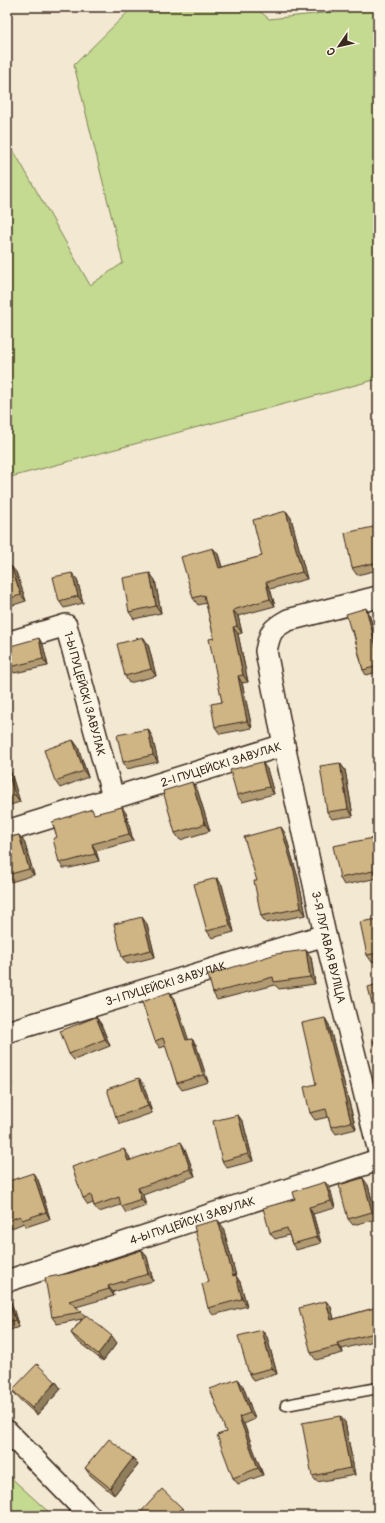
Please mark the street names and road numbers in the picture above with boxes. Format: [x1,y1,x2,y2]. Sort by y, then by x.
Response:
street label: 1-Ы ПУЦЕЙСКІ ЗАВУЛАК [60,630,109,758]
street label: 2-І ПУЦЕЙСКІ ЗАВУЛАК [159,739,283,791]
street label: 3-Я ЛУГАВАЯ ВУЛІЦА [308,890,349,1005]
street label: 3-І ПУЦЕЙСКІ ЗАВУЛАК [104,959,228,1010]
street label: 4-Ы ПУЦЕЙСКІ ЗАВУЛАК [128,1194,257,1248]

